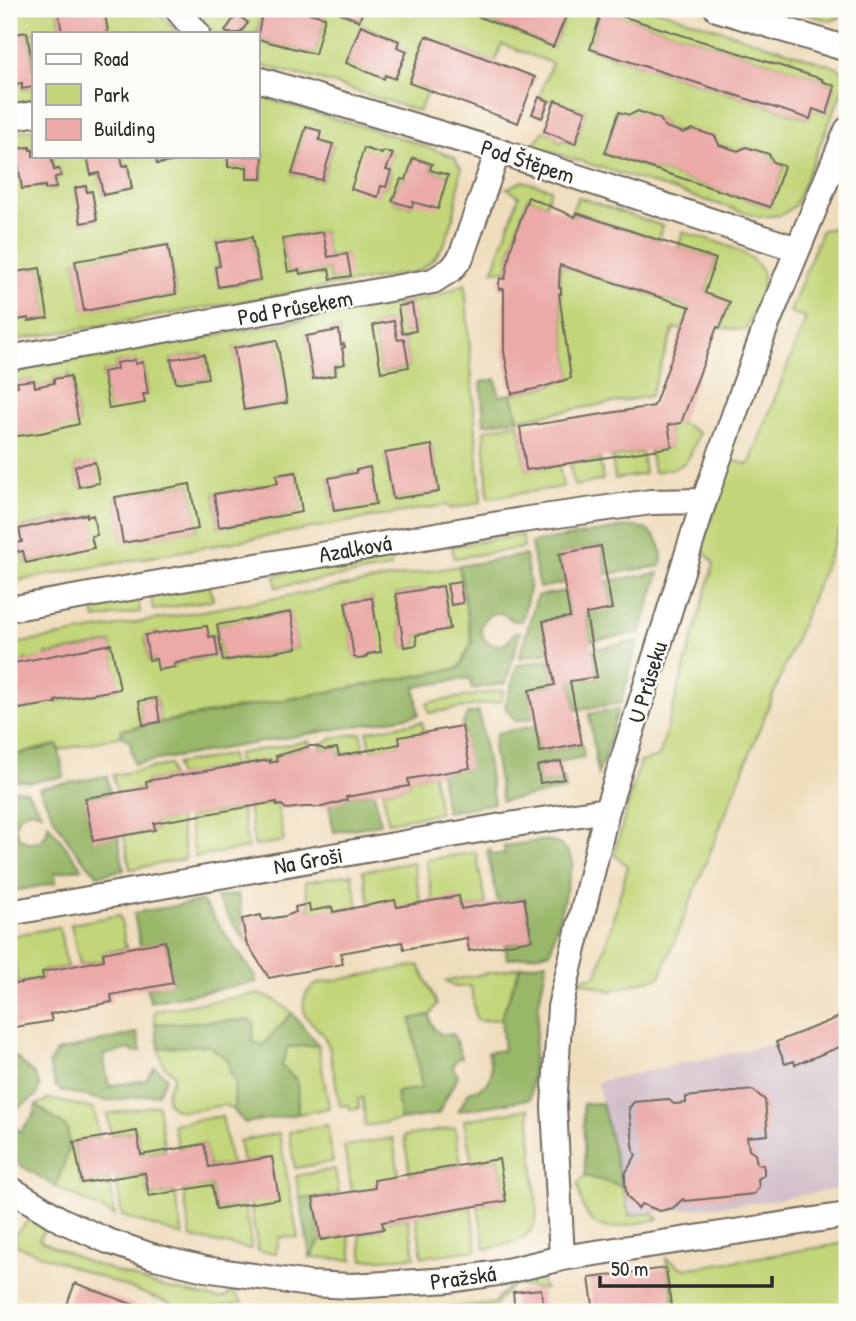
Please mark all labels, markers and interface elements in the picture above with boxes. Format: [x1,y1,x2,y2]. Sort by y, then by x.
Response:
legend [32,32,259,158]
text: Road [94,44,128,73]
text: Park [94,80,129,109]
text: Building [94,114,155,143]
street label: Pod Štěpem [477,131,579,191]
street label: Pod Průsekem [235,282,355,332]
street label: Azalková [316,526,394,570]
street label: U Průseku [620,637,674,727]
street label: Na Groši [271,839,345,881]
scale bar [600,1244,772,1288]
text: 50 m [611,1254,648,1283]
street label: Pražská [428,1257,498,1297]

